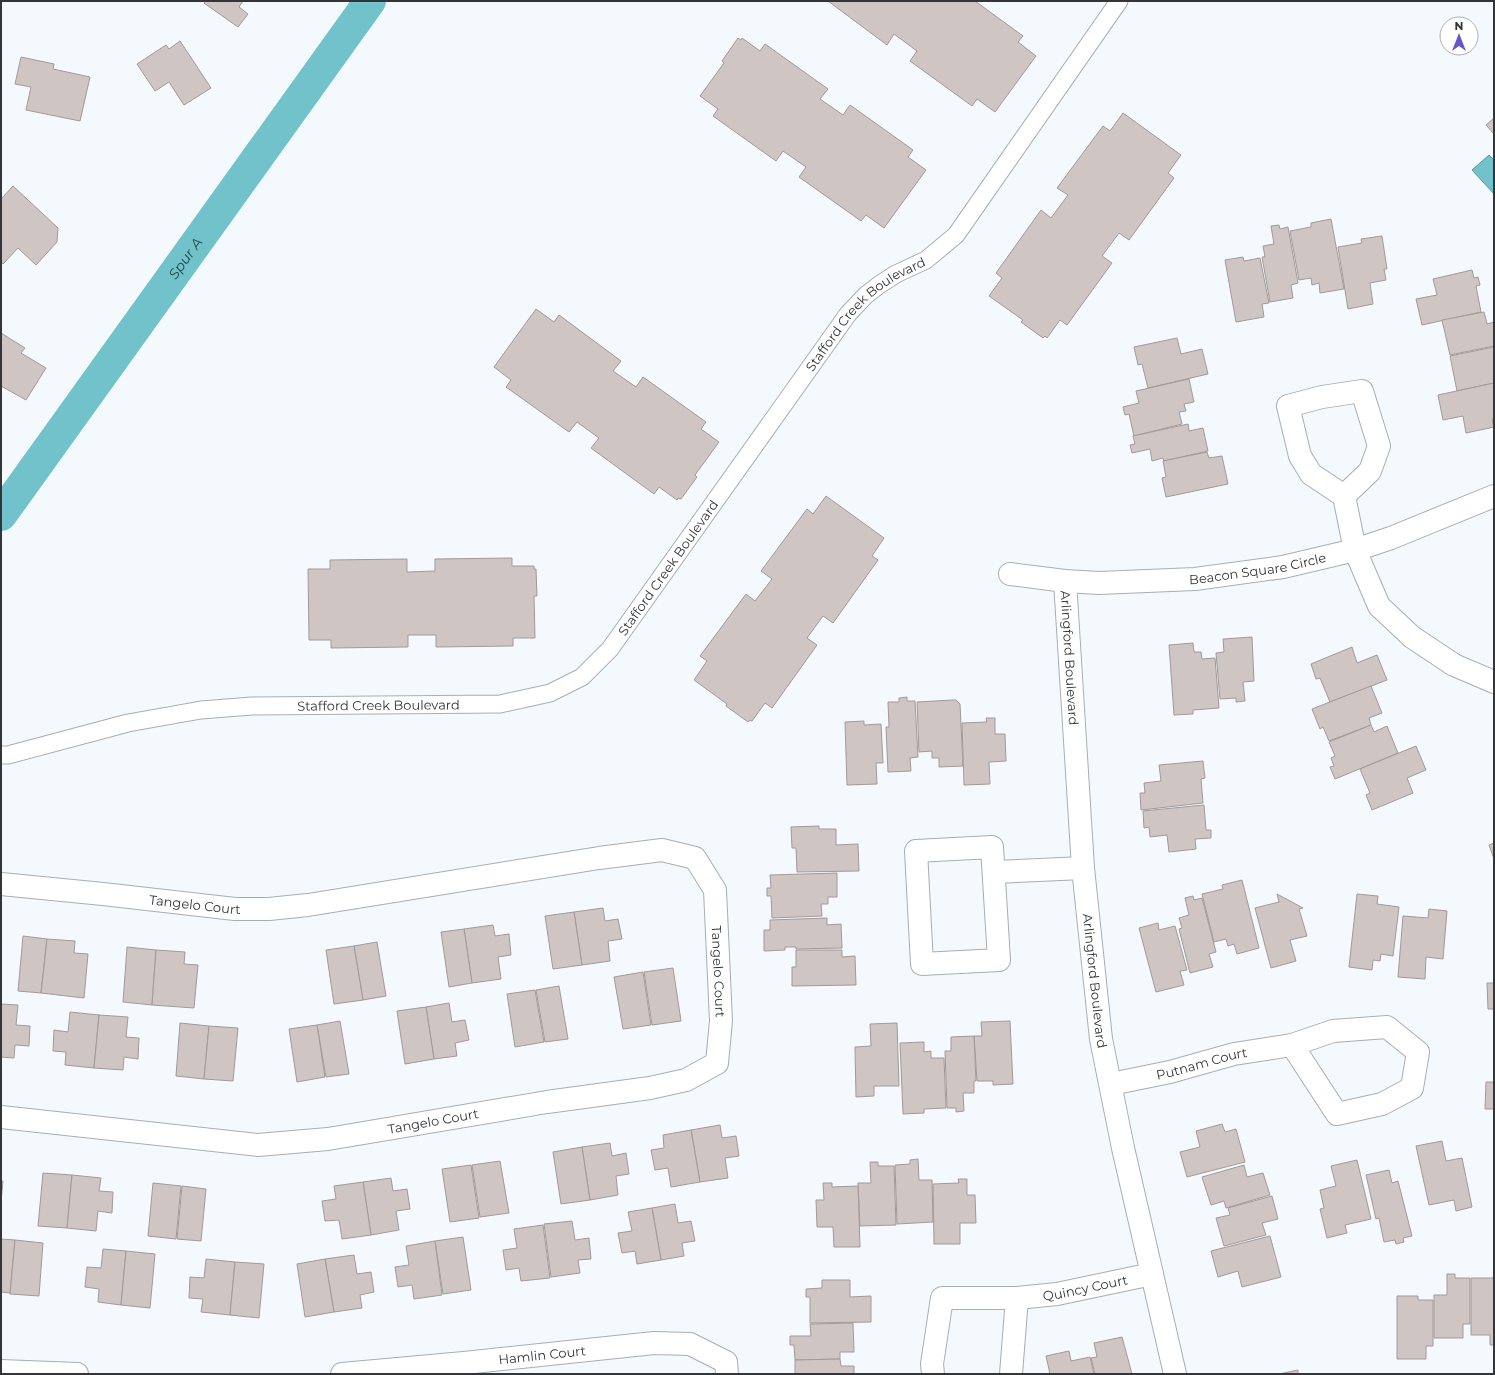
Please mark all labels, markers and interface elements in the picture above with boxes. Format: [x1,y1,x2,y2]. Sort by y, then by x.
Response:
north arrow [1439,16,1479,56]
text: N [1455,19,1463,33]
water label: Spur A [164,234,206,283]
street label: Stafford Creek Boulevard [802,253,928,374]
street label: Stafford Creek Boulevard [614,497,721,638]
street label: Beacon Square Circle [1189,549,1328,587]
street label: Arlingford Boulevard [1058,590,1082,726]
street label: Stafford Creek Boulevard [297,696,460,714]
street label: Tangelo Court [148,891,241,917]
street label: Arlingford Boulevard [1080,913,1111,1050]
street label: Tangelo Court [709,925,729,1018]
street label: Putnam Court [1155,1044,1248,1083]
street label: Tangelo Court [386,1105,480,1137]
street label: Quincy Court [1042,1271,1129,1303]
street label: Hamlin Court [498,1342,587,1367]

